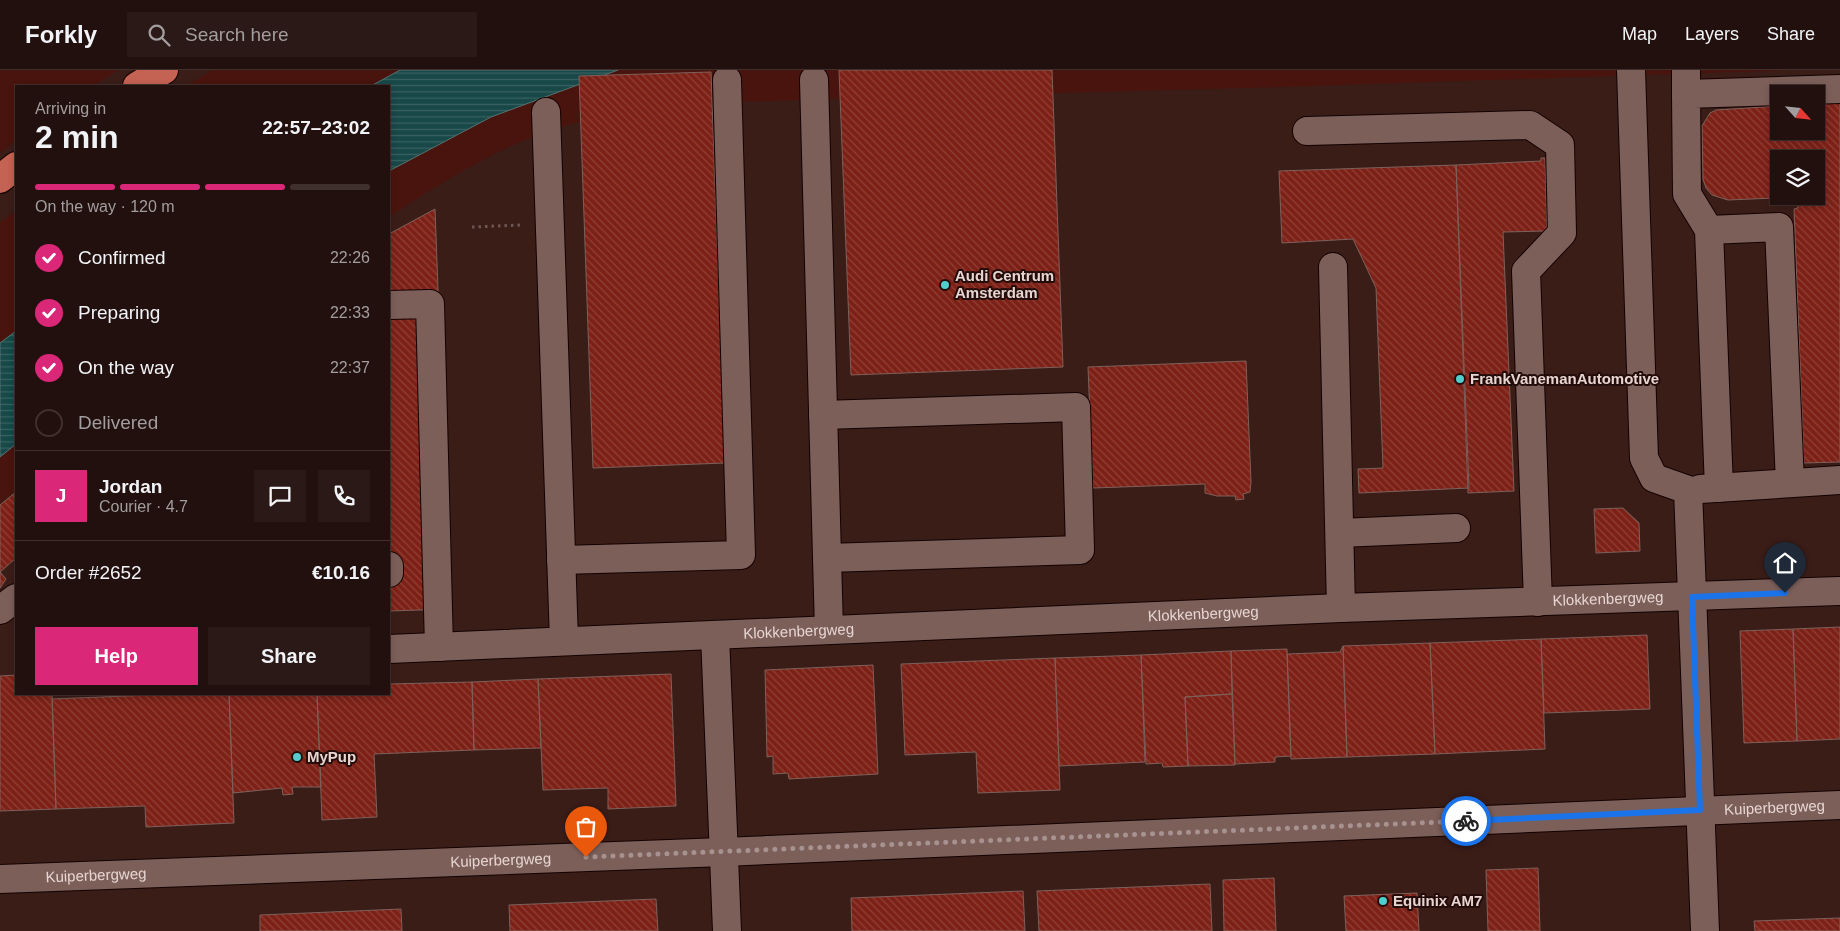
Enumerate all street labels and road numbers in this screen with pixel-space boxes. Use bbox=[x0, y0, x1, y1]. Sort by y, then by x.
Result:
street label: Klokkenbergweg bbox=[1552, 588, 1664, 609]
street label: Klokkenbergweg bbox=[1147, 603, 1259, 624]
street label: Klokkenbergweg bbox=[743, 620, 854, 642]
street label: Kuiperbergweg bbox=[1724, 797, 1825, 818]
street label: Kuiperbergweg bbox=[450, 849, 551, 870]
street label: Kuiperbergweg bbox=[45, 865, 147, 885]

